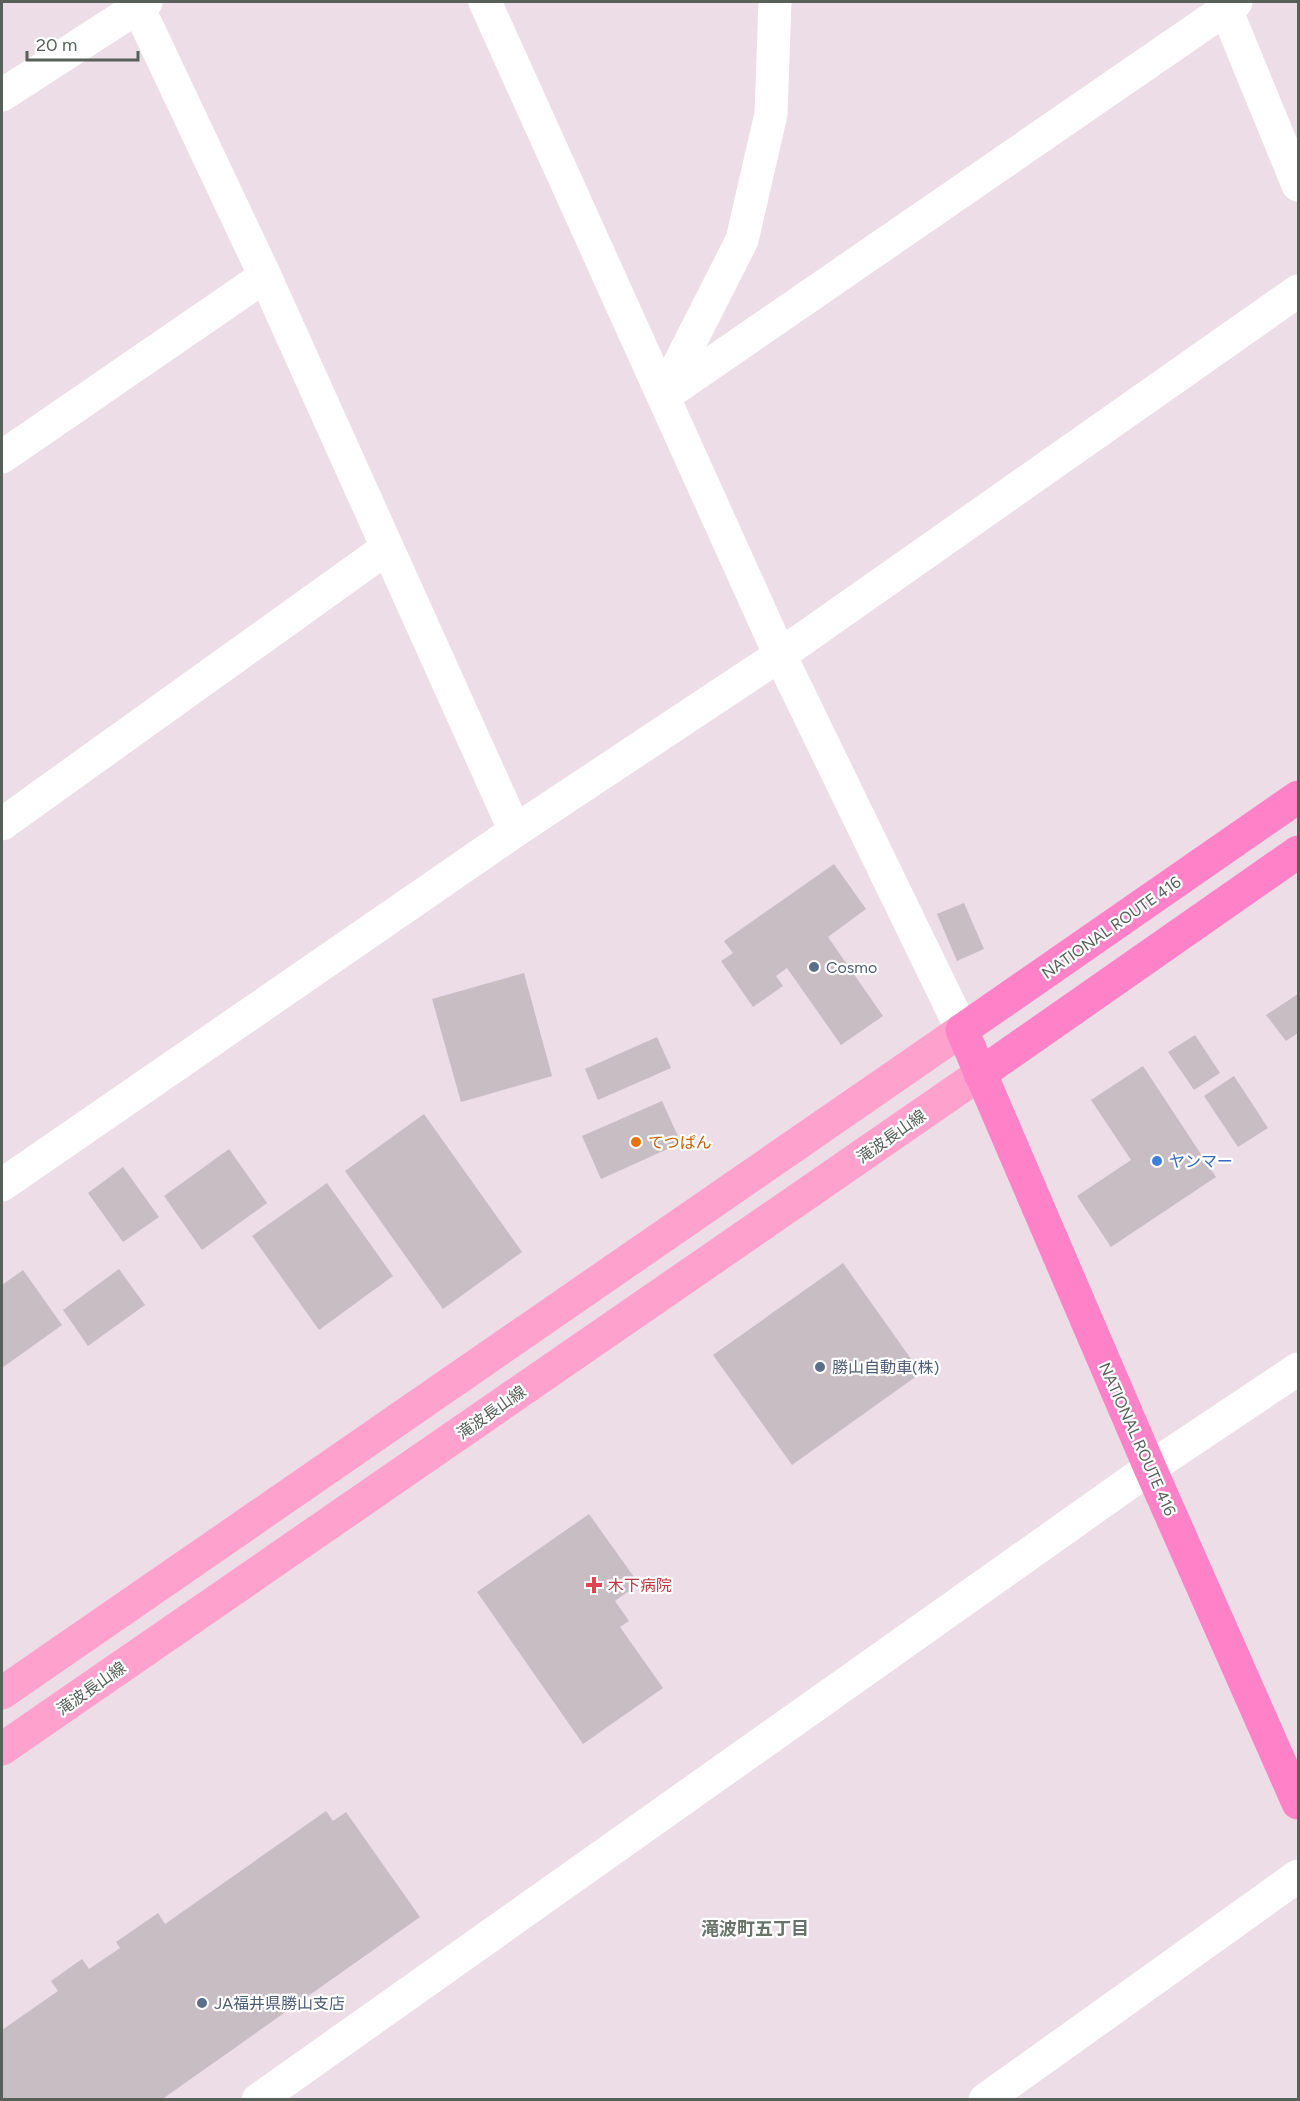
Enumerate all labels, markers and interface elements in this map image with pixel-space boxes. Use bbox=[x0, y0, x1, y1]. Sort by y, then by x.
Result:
scale bar bbox=[27, 24, 138, 62]
text: 20 m bbox=[36, 34, 77, 56]
street label: NATIONAL ROUTE 416 bbox=[1038, 872, 1185, 983]
place label: Cosmo bbox=[826, 958, 877, 977]
marker: Cosmo bbox=[807, 960, 821, 974]
street label: 滝波長山線 bbox=[853, 1106, 930, 1167]
place label: てつぱん bbox=[648, 1133, 712, 1152]
marker: てつぱん bbox=[629, 1135, 643, 1149]
place label: ヤンマー bbox=[1169, 1152, 1233, 1171]
marker: ヤンマー bbox=[1150, 1154, 1164, 1168]
place label: 勝山自動車(株) bbox=[832, 1358, 939, 1377]
marker: 勝山自動車(株) bbox=[813, 1360, 827, 1374]
street label: NATIONAL ROUTE 416 bbox=[1095, 1360, 1180, 1519]
street label: 滝波長山線 bbox=[453, 1382, 530, 1443]
marker: 木下病院 bbox=[585, 1576, 603, 1594]
place label: 木下病院 bbox=[608, 1576, 672, 1595]
street label: 滝波長山線 bbox=[53, 1658, 130, 1719]
district label: 滝波町五丁目 bbox=[701, 1918, 809, 1940]
place label: JA福井県勝山支店 bbox=[214, 1994, 345, 2013]
marker: JA福井県勝山支店 bbox=[195, 1996, 209, 2010]

